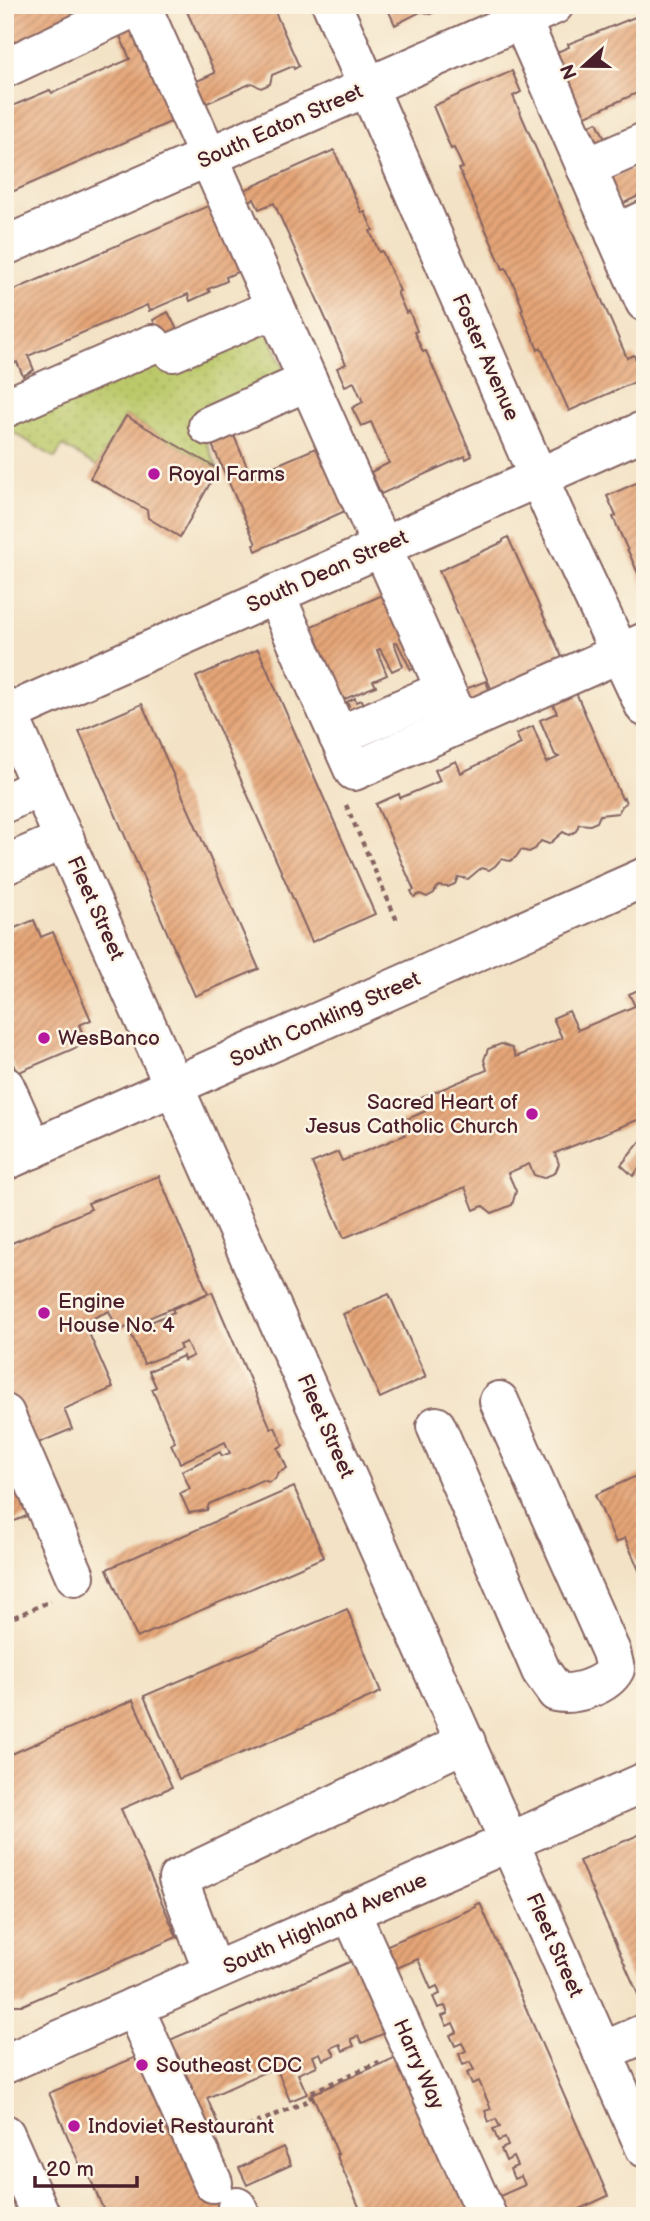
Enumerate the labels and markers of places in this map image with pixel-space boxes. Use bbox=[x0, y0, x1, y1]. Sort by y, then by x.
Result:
place label: Royal Farms bbox=[168, 462, 285, 487]
marker: Royal Farms bbox=[146, 466, 162, 482]
place label: WesBanco bbox=[58, 1026, 160, 1051]
marker: WesBanco bbox=[36, 1030, 52, 1046]
place label: Sacred Heart of Jesus Catholic Church bbox=[306, 1090, 518, 1139]
marker: Sacred Heart of Jesus Catholic Church bbox=[524, 1106, 540, 1122]
place label: Engine House No. 4 bbox=[58, 1289, 175, 1338]
marker: Engine House No. 4 bbox=[36, 1305, 52, 1321]
place label: Southeast CDC bbox=[156, 2053, 302, 2078]
marker: Southeast CDC bbox=[134, 2057, 150, 2073]
place label: Indoviet Restaurant bbox=[88, 2114, 275, 2139]
marker: Indoviet Restaurant bbox=[66, 2118, 82, 2134]

